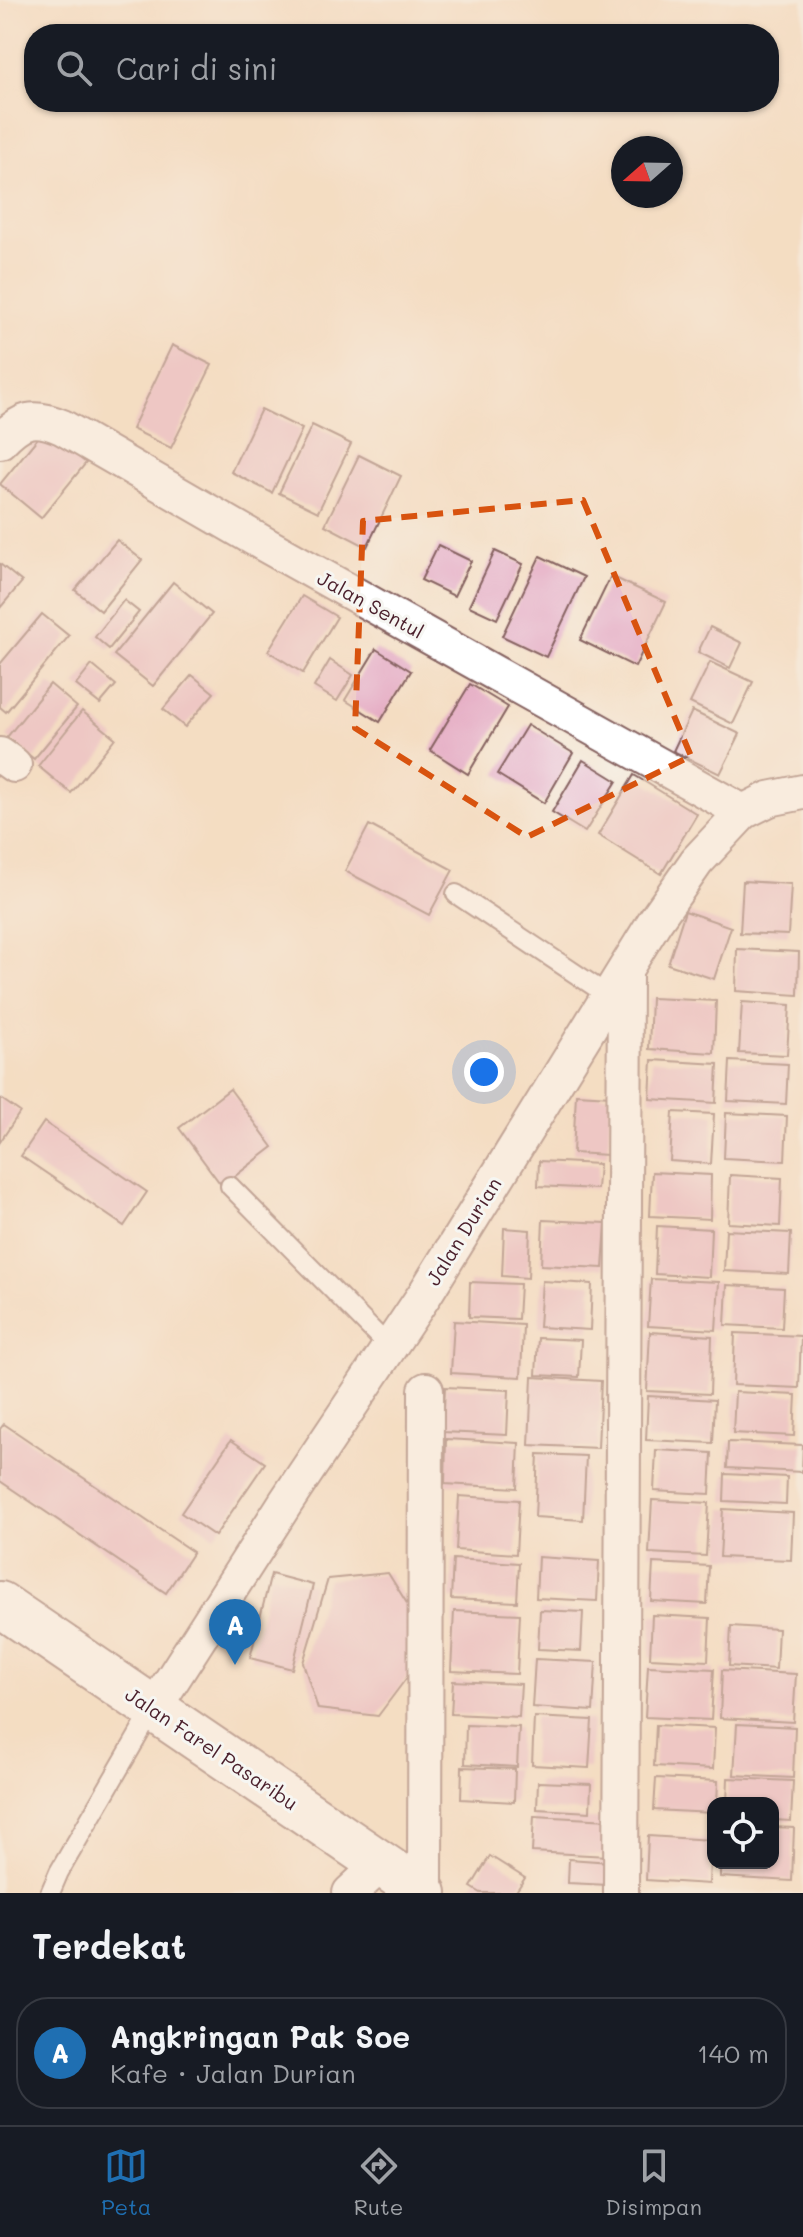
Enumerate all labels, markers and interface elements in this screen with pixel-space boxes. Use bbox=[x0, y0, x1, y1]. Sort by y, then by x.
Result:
search box bbox=[24, 24, 779, 112]
icon: search bbox=[52, 46, 96, 90]
text: Cari di sini bbox=[116, 48, 277, 88]
north arrow bbox=[611, 136, 683, 208]
street label: Jalan Sentul bbox=[313, 564, 429, 644]
your location bbox=[464, 1052, 504, 1092]
street label: Jalan Durian bbox=[419, 1172, 507, 1290]
pin: A bbox=[209, 1599, 261, 1665]
street label: Jalan Farel Pasaribu bbox=[121, 1681, 303, 1815]
map controls bbox=[707, 1797, 779, 1869]
button: locate bbox=[707, 1797, 779, 1869]
text: Terdekat bbox=[32, 1923, 186, 1968]
text: Angkringan Pak Soe bbox=[110, 2016, 410, 2056]
text: A bbox=[51, 2036, 69, 2070]
text: 140 m bbox=[697, 2036, 769, 2070]
text: Kafe · Jalan Durian bbox=[110, 2056, 356, 2090]
tab: Peta bbox=[101, 2144, 152, 2221]
tab: Rute bbox=[354, 2144, 403, 2221]
tab: Disimpan bbox=[606, 2144, 702, 2221]

